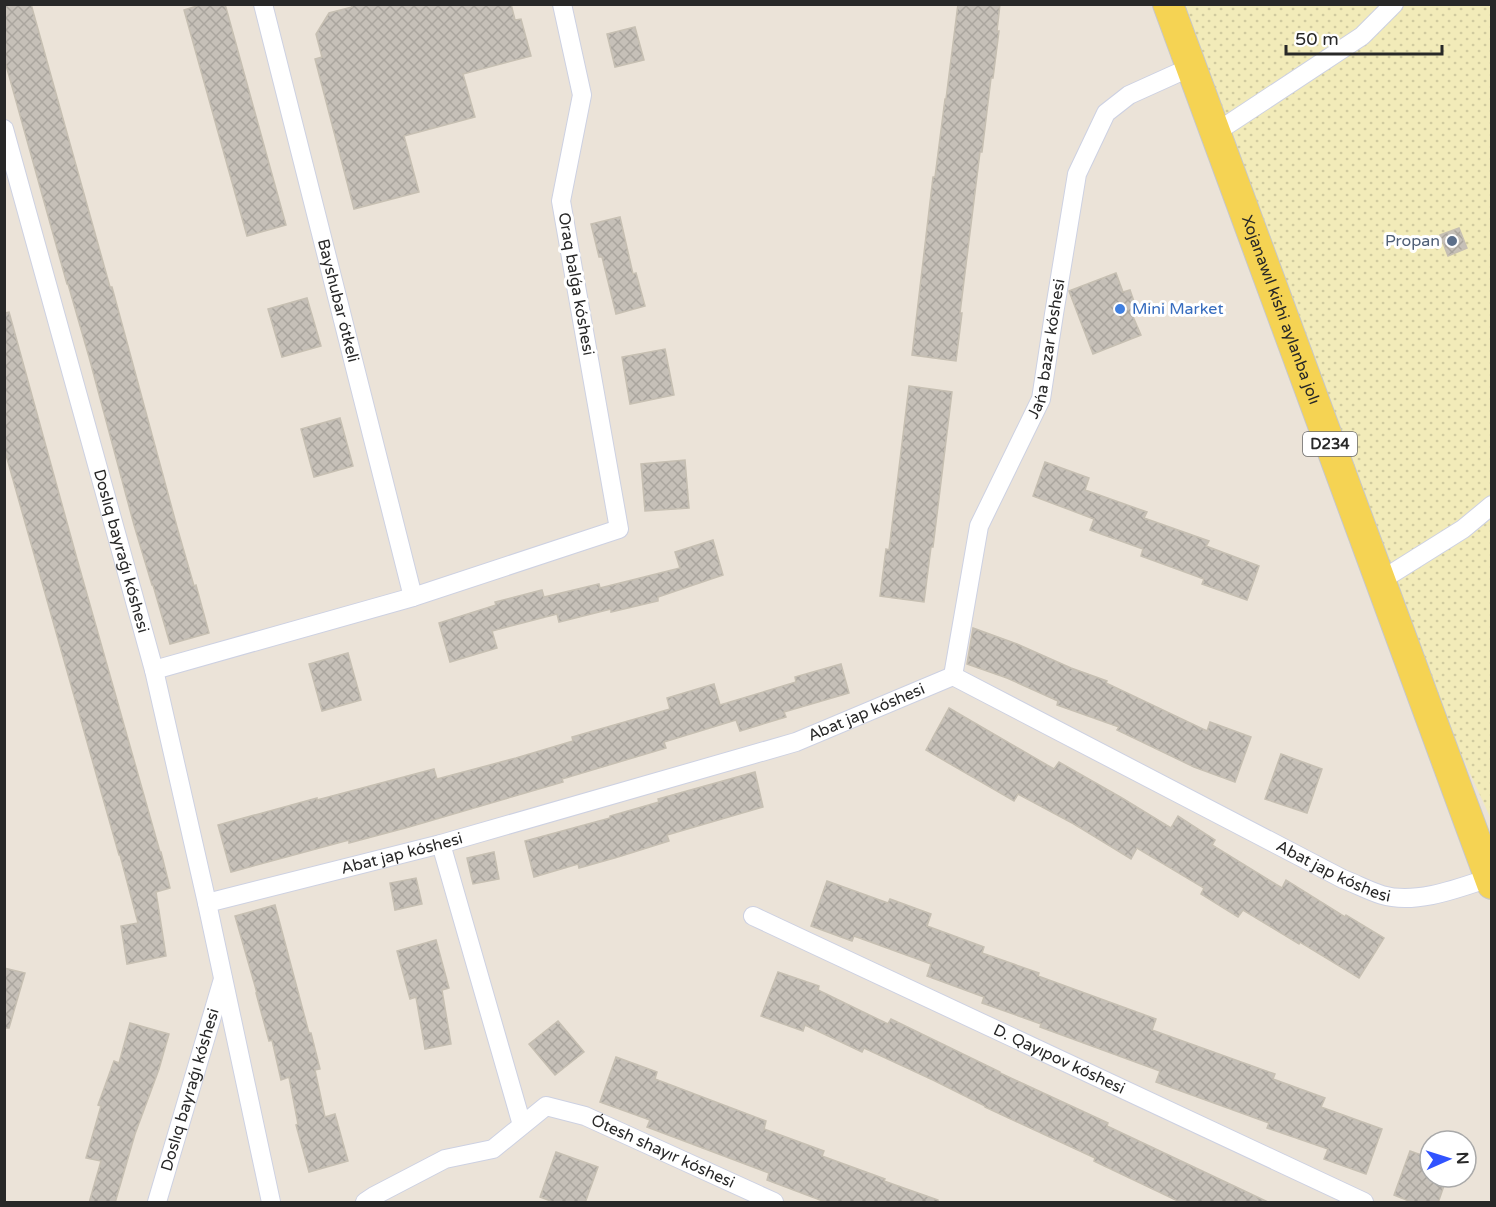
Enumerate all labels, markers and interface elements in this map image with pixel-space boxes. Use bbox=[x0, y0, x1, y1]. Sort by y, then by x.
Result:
scale bar bbox=[1286, 18, 1442, 56]
text: 50 m bbox=[1295, 28, 1339, 50]
street label: Oraq balǵa kóshesi bbox=[554, 211, 598, 357]
street label: Xojanawıl kishi aylanba jolı bbox=[1237, 213, 1325, 407]
place label: Propan bbox=[1385, 231, 1440, 251]
marker: Propan bbox=[1445, 234, 1459, 248]
street label: Bayshubar ótkeli bbox=[313, 237, 363, 364]
street label: Jańa bazar kóshesi bbox=[1023, 277, 1070, 422]
place label: Mini Market bbox=[1132, 299, 1224, 319]
marker: Mini Market bbox=[1113, 302, 1127, 316]
road number: D234 bbox=[1303, 432, 1357, 456]
street label: Doslıq bayraǵı kóshesi bbox=[89, 467, 153, 635]
street label: Abat jap kóshesi bbox=[805, 679, 928, 746]
street label: Abat jap kóshesi bbox=[339, 828, 465, 879]
street label: Abat jap kóshesi bbox=[1273, 836, 1392, 907]
street label: Doslıq bayraǵı kóshesi bbox=[157, 1006, 224, 1174]
street label: D. Qayıpov kóshesi bbox=[990, 1020, 1128, 1099]
street label: Ótesh shayır kóshesi bbox=[588, 1110, 738, 1193]
north arrow bbox=[1418, 1129, 1478, 1189]
text: N bbox=[1452, 1151, 1472, 1165]

